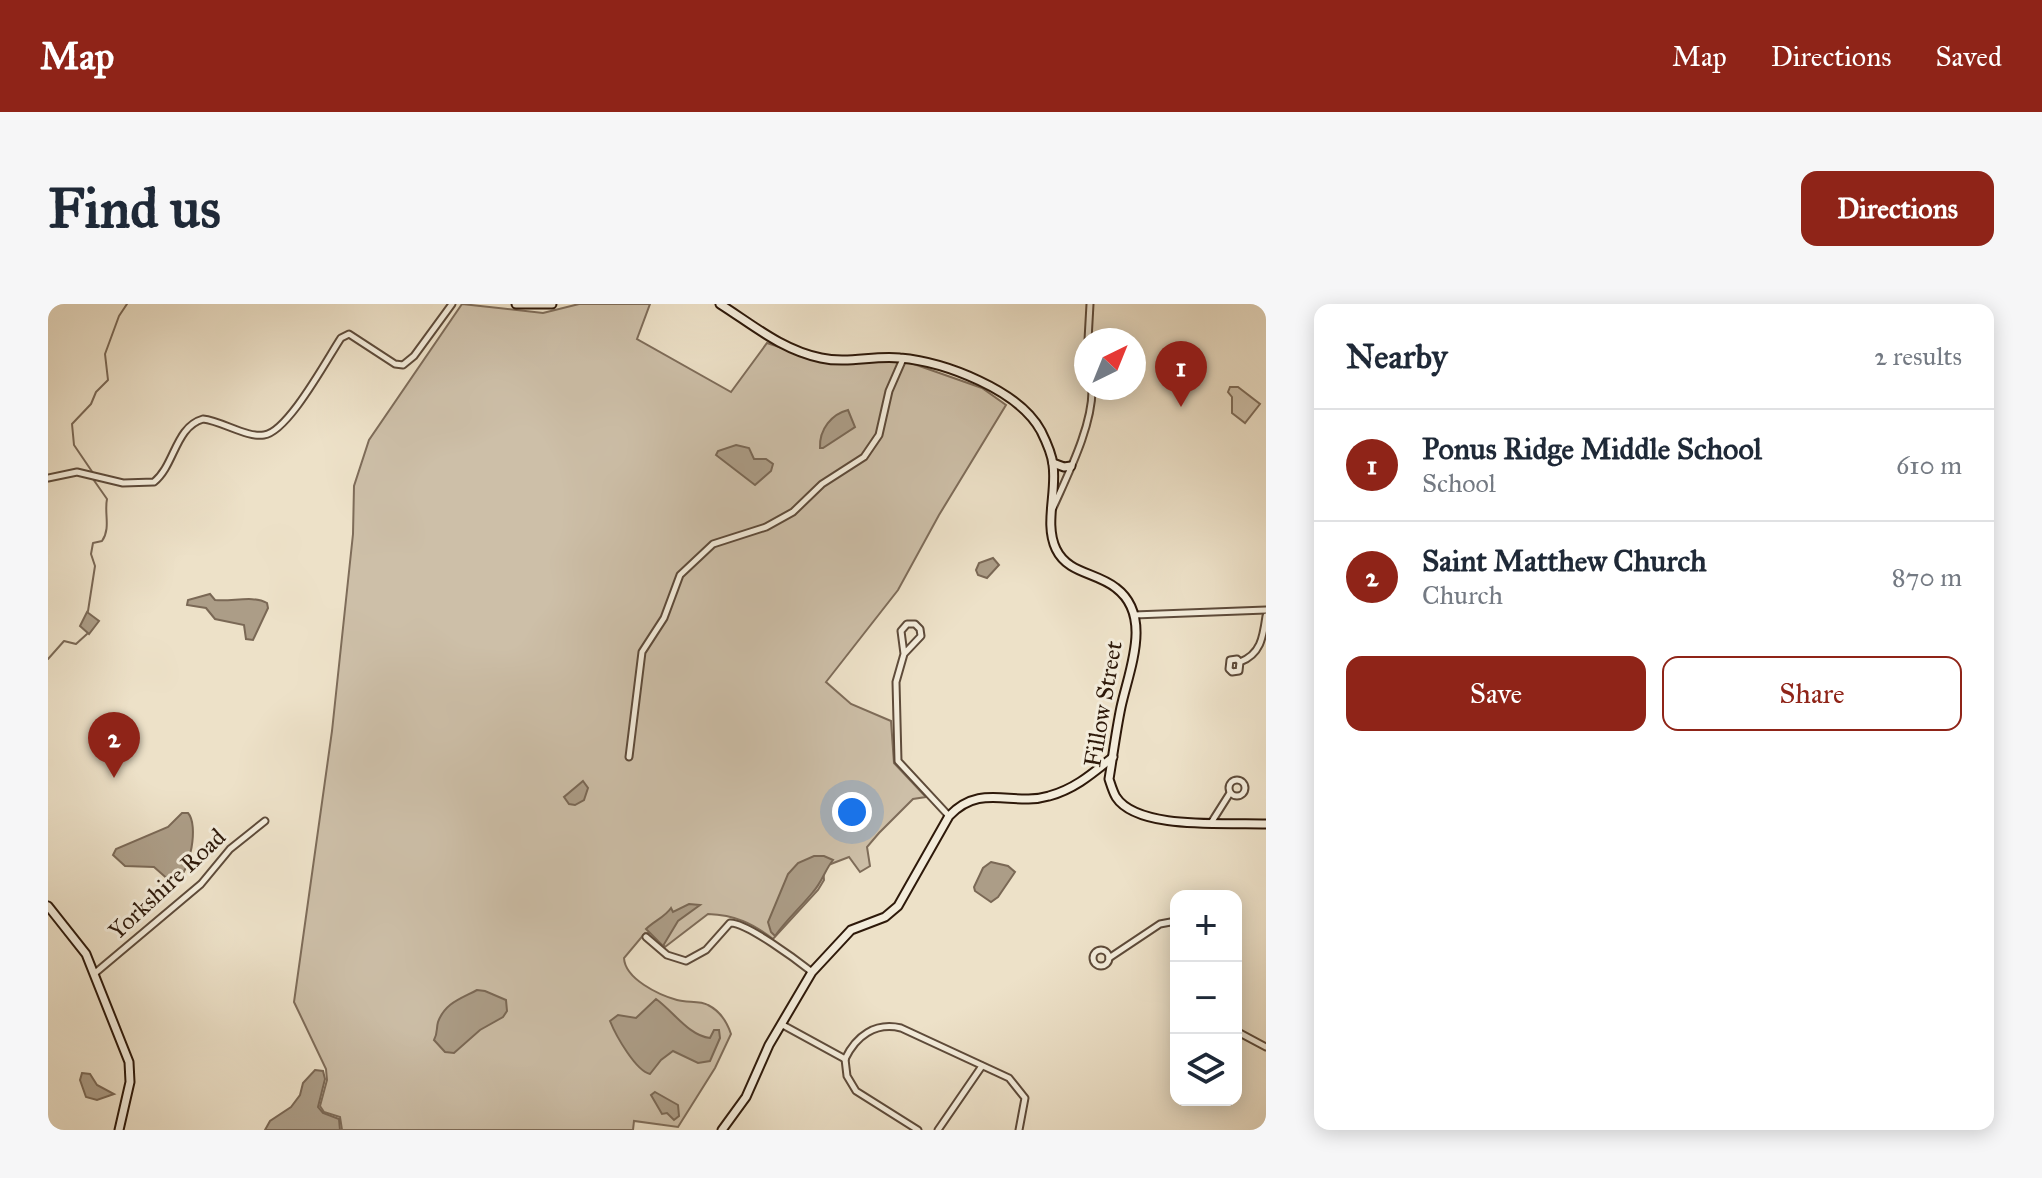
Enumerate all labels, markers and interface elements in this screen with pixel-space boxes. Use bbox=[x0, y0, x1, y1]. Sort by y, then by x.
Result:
text: Map bbox=[40, 33, 114, 79]
text: Map bbox=[1672, 39, 1727, 74]
text: Directions bbox=[1771, 39, 1892, 74]
text: Saved bbox=[1936, 39, 2002, 74]
button: Directions bbox=[1801, 171, 1994, 246]
text: Find us bbox=[48, 174, 221, 242]
north arrow bbox=[1074, 328, 1146, 400]
text: Nearby bbox=[1346, 336, 1448, 377]
text: 2 results bbox=[1874, 340, 1962, 372]
pin: 1 bbox=[1155, 341, 1207, 407]
text: Ponus Ridge Middle School bbox=[1422, 431, 1762, 467]
text: 1 bbox=[1367, 449, 1377, 481]
text: 610 m bbox=[1896, 449, 1962, 481]
text: School bbox=[1422, 467, 1496, 499]
text: Saint Matthew Church bbox=[1422, 543, 1707, 579]
text: 2 bbox=[1366, 561, 1378, 593]
text: 870 m bbox=[1892, 561, 1962, 593]
text: Church bbox=[1422, 579, 1503, 611]
street label: Fillow Street bbox=[1077, 638, 1129, 770]
button: Save bbox=[1346, 656, 1646, 731]
button: Share bbox=[1662, 656, 1962, 731]
pin: 2 bbox=[88, 712, 140, 778]
your location bbox=[832, 792, 872, 832]
street label: Yorkshire Road bbox=[102, 822, 232, 946]
map controls bbox=[1170, 890, 1242, 1106]
button: + bbox=[1170, 890, 1242, 962]
button: − bbox=[1170, 962, 1242, 1034]
button: layers bbox=[1170, 1034, 1242, 1106]

